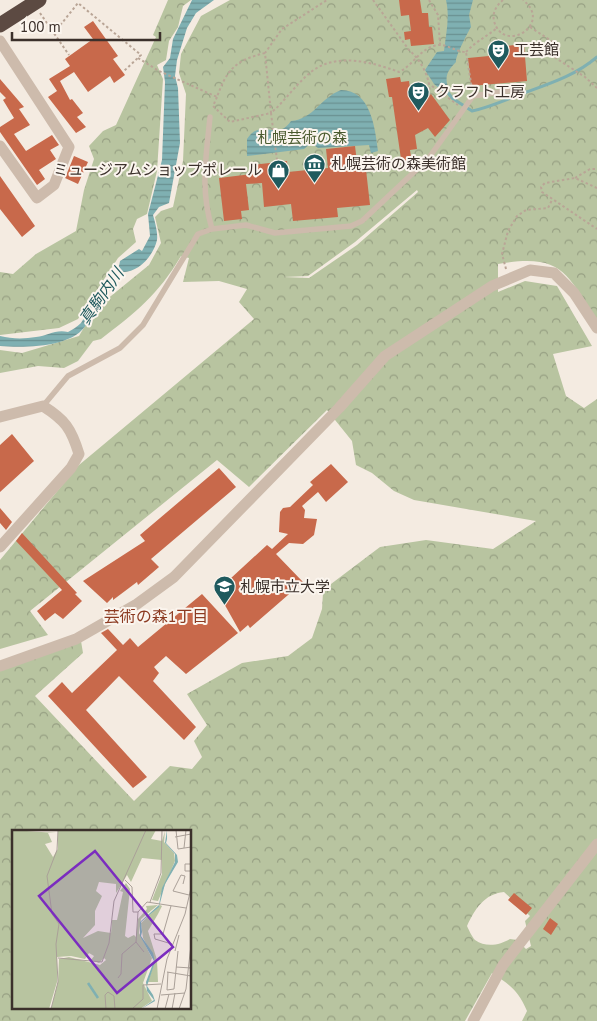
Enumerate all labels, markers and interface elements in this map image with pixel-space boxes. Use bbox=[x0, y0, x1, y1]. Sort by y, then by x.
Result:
scale bar bbox=[12, 10, 160, 42]
text: 100 m bbox=[20, 17, 61, 36]
theatre icon: 工芸館 bbox=[486, 38, 510, 69]
place label: 工芸館 bbox=[514, 40, 559, 59]
theatre icon: クラフト工房 bbox=[407, 80, 431, 111]
place label: クラフト工房 bbox=[435, 82, 525, 101]
park label: 札幌芸術の森 bbox=[257, 128, 347, 147]
museum icon: 札幌芸術の森美術館 bbox=[303, 152, 327, 183]
place label: 札幌芸術の森美術館 bbox=[331, 154, 466, 173]
shop icon: ミュージアムショップポレール bbox=[266, 158, 290, 189]
place label: ミュージアムショップポレール bbox=[53, 160, 262, 179]
water label: 真駒内川 bbox=[74, 262, 129, 328]
school or university icon: 札幌市立大学 bbox=[212, 575, 236, 606]
place label: 札幌市立大学 bbox=[240, 577, 330, 596]
district label: 芸術の森1丁目 bbox=[104, 606, 208, 626]
inset map bbox=[12, 830, 191, 1008]

